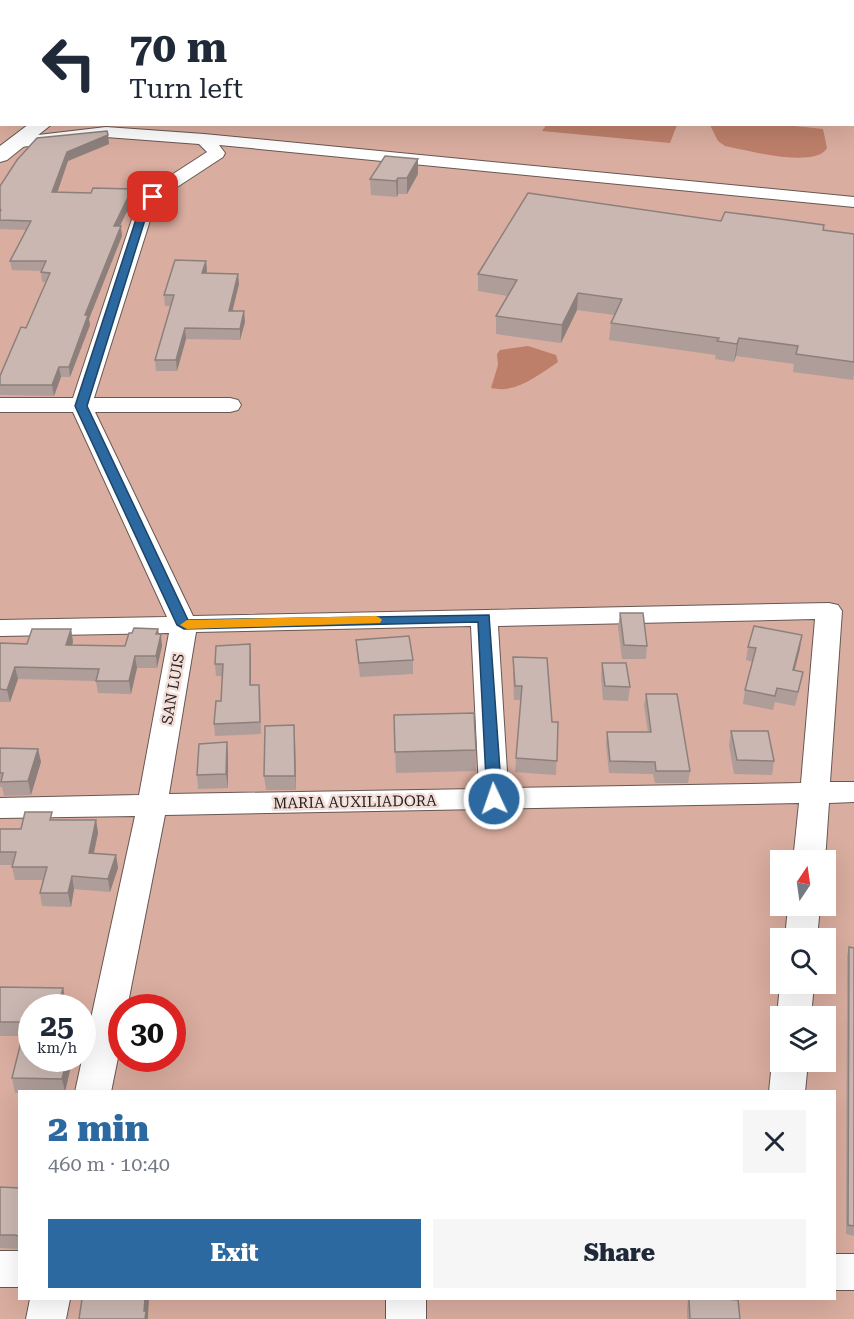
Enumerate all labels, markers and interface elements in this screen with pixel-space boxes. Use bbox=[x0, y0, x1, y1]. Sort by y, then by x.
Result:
text: 70 m bbox=[129, 23, 227, 72]
icon: left bbox=[30, 24, 108, 102]
text: Turn left bbox=[129, 73, 243, 105]
pin bbox=[127, 171, 178, 222]
icon: arrive bbox=[136, 180, 169, 213]
street label: SAN LUIS bbox=[158, 652, 188, 726]
position arrow bbox=[462, 767, 526, 831]
street label: MARIA AUXILIADORA bbox=[273, 792, 437, 812]
north arrow bbox=[770, 850, 836, 916]
map controls bbox=[770, 850, 836, 1072]
button: search bbox=[770, 928, 836, 994]
speed limit sign: 30 bbox=[108, 994, 186, 1072]
button: layers bbox=[770, 1006, 836, 1072]
text: 25 bbox=[40, 1008, 74, 1043]
text: km/h bbox=[37, 1039, 77, 1057]
text: 2 min bbox=[48, 1108, 149, 1150]
button: close bbox=[743, 1110, 806, 1173]
text: 460 m · 10:40 bbox=[48, 1152, 170, 1176]
button: Exit bbox=[48, 1219, 421, 1288]
button: Share bbox=[433, 1219, 806, 1288]

